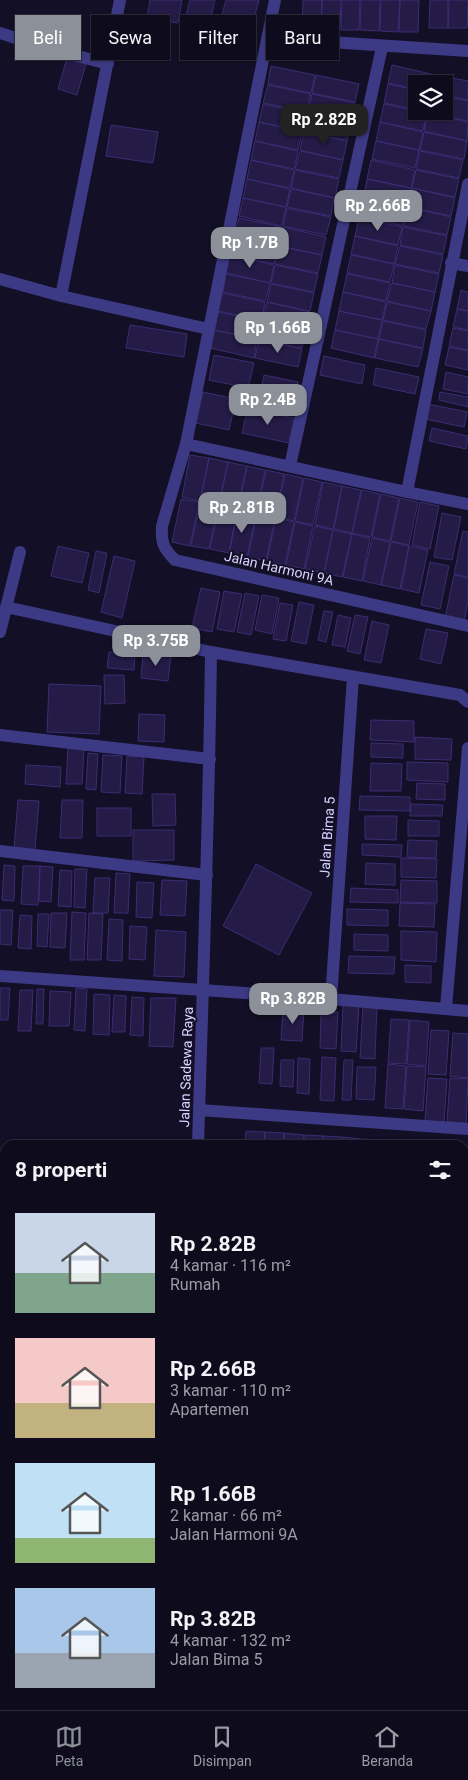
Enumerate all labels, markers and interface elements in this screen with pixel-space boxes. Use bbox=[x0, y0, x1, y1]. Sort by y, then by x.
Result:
chip: Beli bbox=[15, 15, 81, 60]
chip: Sewa bbox=[91, 15, 170, 60]
chip: Filter bbox=[180, 15, 256, 60]
chip: Baru bbox=[266, 15, 339, 60]
map controls bbox=[408, 75, 453, 120]
button: layers bbox=[408, 75, 453, 120]
pin: Rp 2.82B bbox=[272, 104, 376, 146]
text: Rp 2.82B bbox=[291, 110, 357, 129]
pin: Rp 2.66B bbox=[326, 190, 430, 232]
text: Rp 2.66B bbox=[345, 196, 411, 215]
pin: Rp 1.7B bbox=[204, 226, 296, 269]
text: Rp 1.7B bbox=[222, 233, 278, 252]
pin: Rp 1.66B bbox=[226, 312, 330, 354]
text: Rp 1.66B bbox=[245, 318, 311, 337]
pin: Rp 2.4B bbox=[222, 384, 314, 426]
text: Rp 2.4B bbox=[240, 390, 296, 409]
pin: Rp 2.81B bbox=[190, 492, 294, 534]
text: Rp 2.81B bbox=[209, 498, 275, 517]
street label: Jalan Harmoni 9A bbox=[223, 548, 335, 588]
pin: Rp 3.75B bbox=[104, 624, 208, 667]
text: Rp 3.75B bbox=[123, 631, 189, 650]
street label: Jalan Bima 5 bbox=[316, 796, 338, 878]
pin: Rp 3.82B bbox=[241, 982, 345, 1025]
text: Rp 3.82B bbox=[260, 989, 326, 1008]
street label: Jalan Sadewa Raya bbox=[176, 1006, 196, 1128]
icon: filters bbox=[426, 1156, 454, 1184]
text: 8 properti bbox=[15, 1158, 107, 1182]
text: Rp 2.82B bbox=[170, 1232, 256, 1256]
icon: home bbox=[55, 1233, 115, 1293]
text: 4 kamar · 116 m² bbox=[170, 1256, 291, 1275]
text: Rumah bbox=[170, 1275, 220, 1294]
text: Rp 2.66B bbox=[170, 1357, 256, 1381]
icon: home bbox=[55, 1358, 115, 1418]
text: 3 kamar · 110 m² bbox=[170, 1381, 291, 1400]
text: Apartemen bbox=[170, 1400, 249, 1419]
text: Rp 1.66B bbox=[170, 1482, 256, 1506]
icon: home bbox=[55, 1483, 115, 1543]
text: 2 kamar · 66 m² bbox=[170, 1506, 282, 1525]
text: Jalan Harmoni 9A bbox=[170, 1525, 298, 1544]
text: Rp 3.82B bbox=[170, 1607, 256, 1631]
icon: home bbox=[55, 1608, 115, 1668]
text: 4 kamar · 132 m² bbox=[170, 1631, 291, 1650]
text: Jalan Bima 5 bbox=[170, 1650, 262, 1669]
tab: Peta bbox=[55, 1723, 83, 1769]
tab: Disimpan bbox=[193, 1723, 252, 1769]
tab: Beranda bbox=[362, 1723, 413, 1769]

